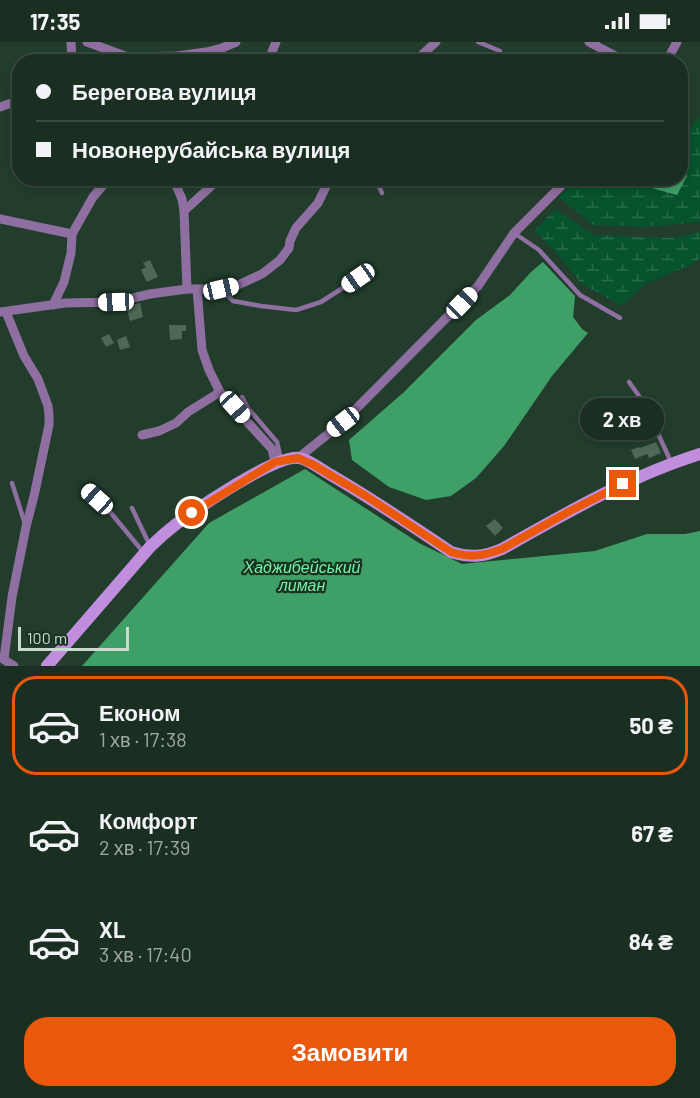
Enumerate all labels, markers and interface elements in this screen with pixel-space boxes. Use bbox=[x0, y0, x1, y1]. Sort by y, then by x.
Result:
text: 17:35 bbox=[30, 8, 80, 34]
text: Берегова вулиця bbox=[72, 78, 257, 104]
text: Новонерубайська вулиця bbox=[72, 136, 350, 162]
car bbox=[338, 260, 378, 296]
car bbox=[201, 276, 241, 302]
car bbox=[443, 284, 481, 322]
car bbox=[98, 292, 134, 312]
car bbox=[216, 388, 254, 426]
callout: 2 хв bbox=[581, 397, 665, 439]
car bbox=[323, 404, 363, 440]
text: 2 хв bbox=[603, 407, 641, 431]
route end bbox=[609, 470, 636, 497]
car bbox=[78, 480, 116, 518]
route start bbox=[178, 499, 205, 526]
water label: Хаджибейський лиман bbox=[243, 557, 361, 594]
scale bar bbox=[18, 624, 129, 652]
text: 100 m bbox=[27, 628, 67, 647]
icon: car bbox=[27, 699, 81, 753]
text: Економ bbox=[99, 699, 181, 725]
text: 50 ₴ bbox=[630, 712, 673, 738]
text: 1 хв · 17:38 bbox=[99, 727, 187, 751]
icon: car bbox=[27, 807, 81, 861]
text: Комфорт bbox=[99, 807, 198, 833]
text: 67 ₴ bbox=[631, 820, 673, 846]
text: 2 хв · 17:39 bbox=[99, 835, 191, 859]
icon: car bbox=[27, 915, 81, 969]
text: XL bbox=[99, 916, 125, 942]
text: 84 ₴ bbox=[629, 928, 673, 954]
text: 3 хв · 17:40 bbox=[99, 942, 192, 966]
button: Замовити bbox=[24, 1017, 676, 1086]

